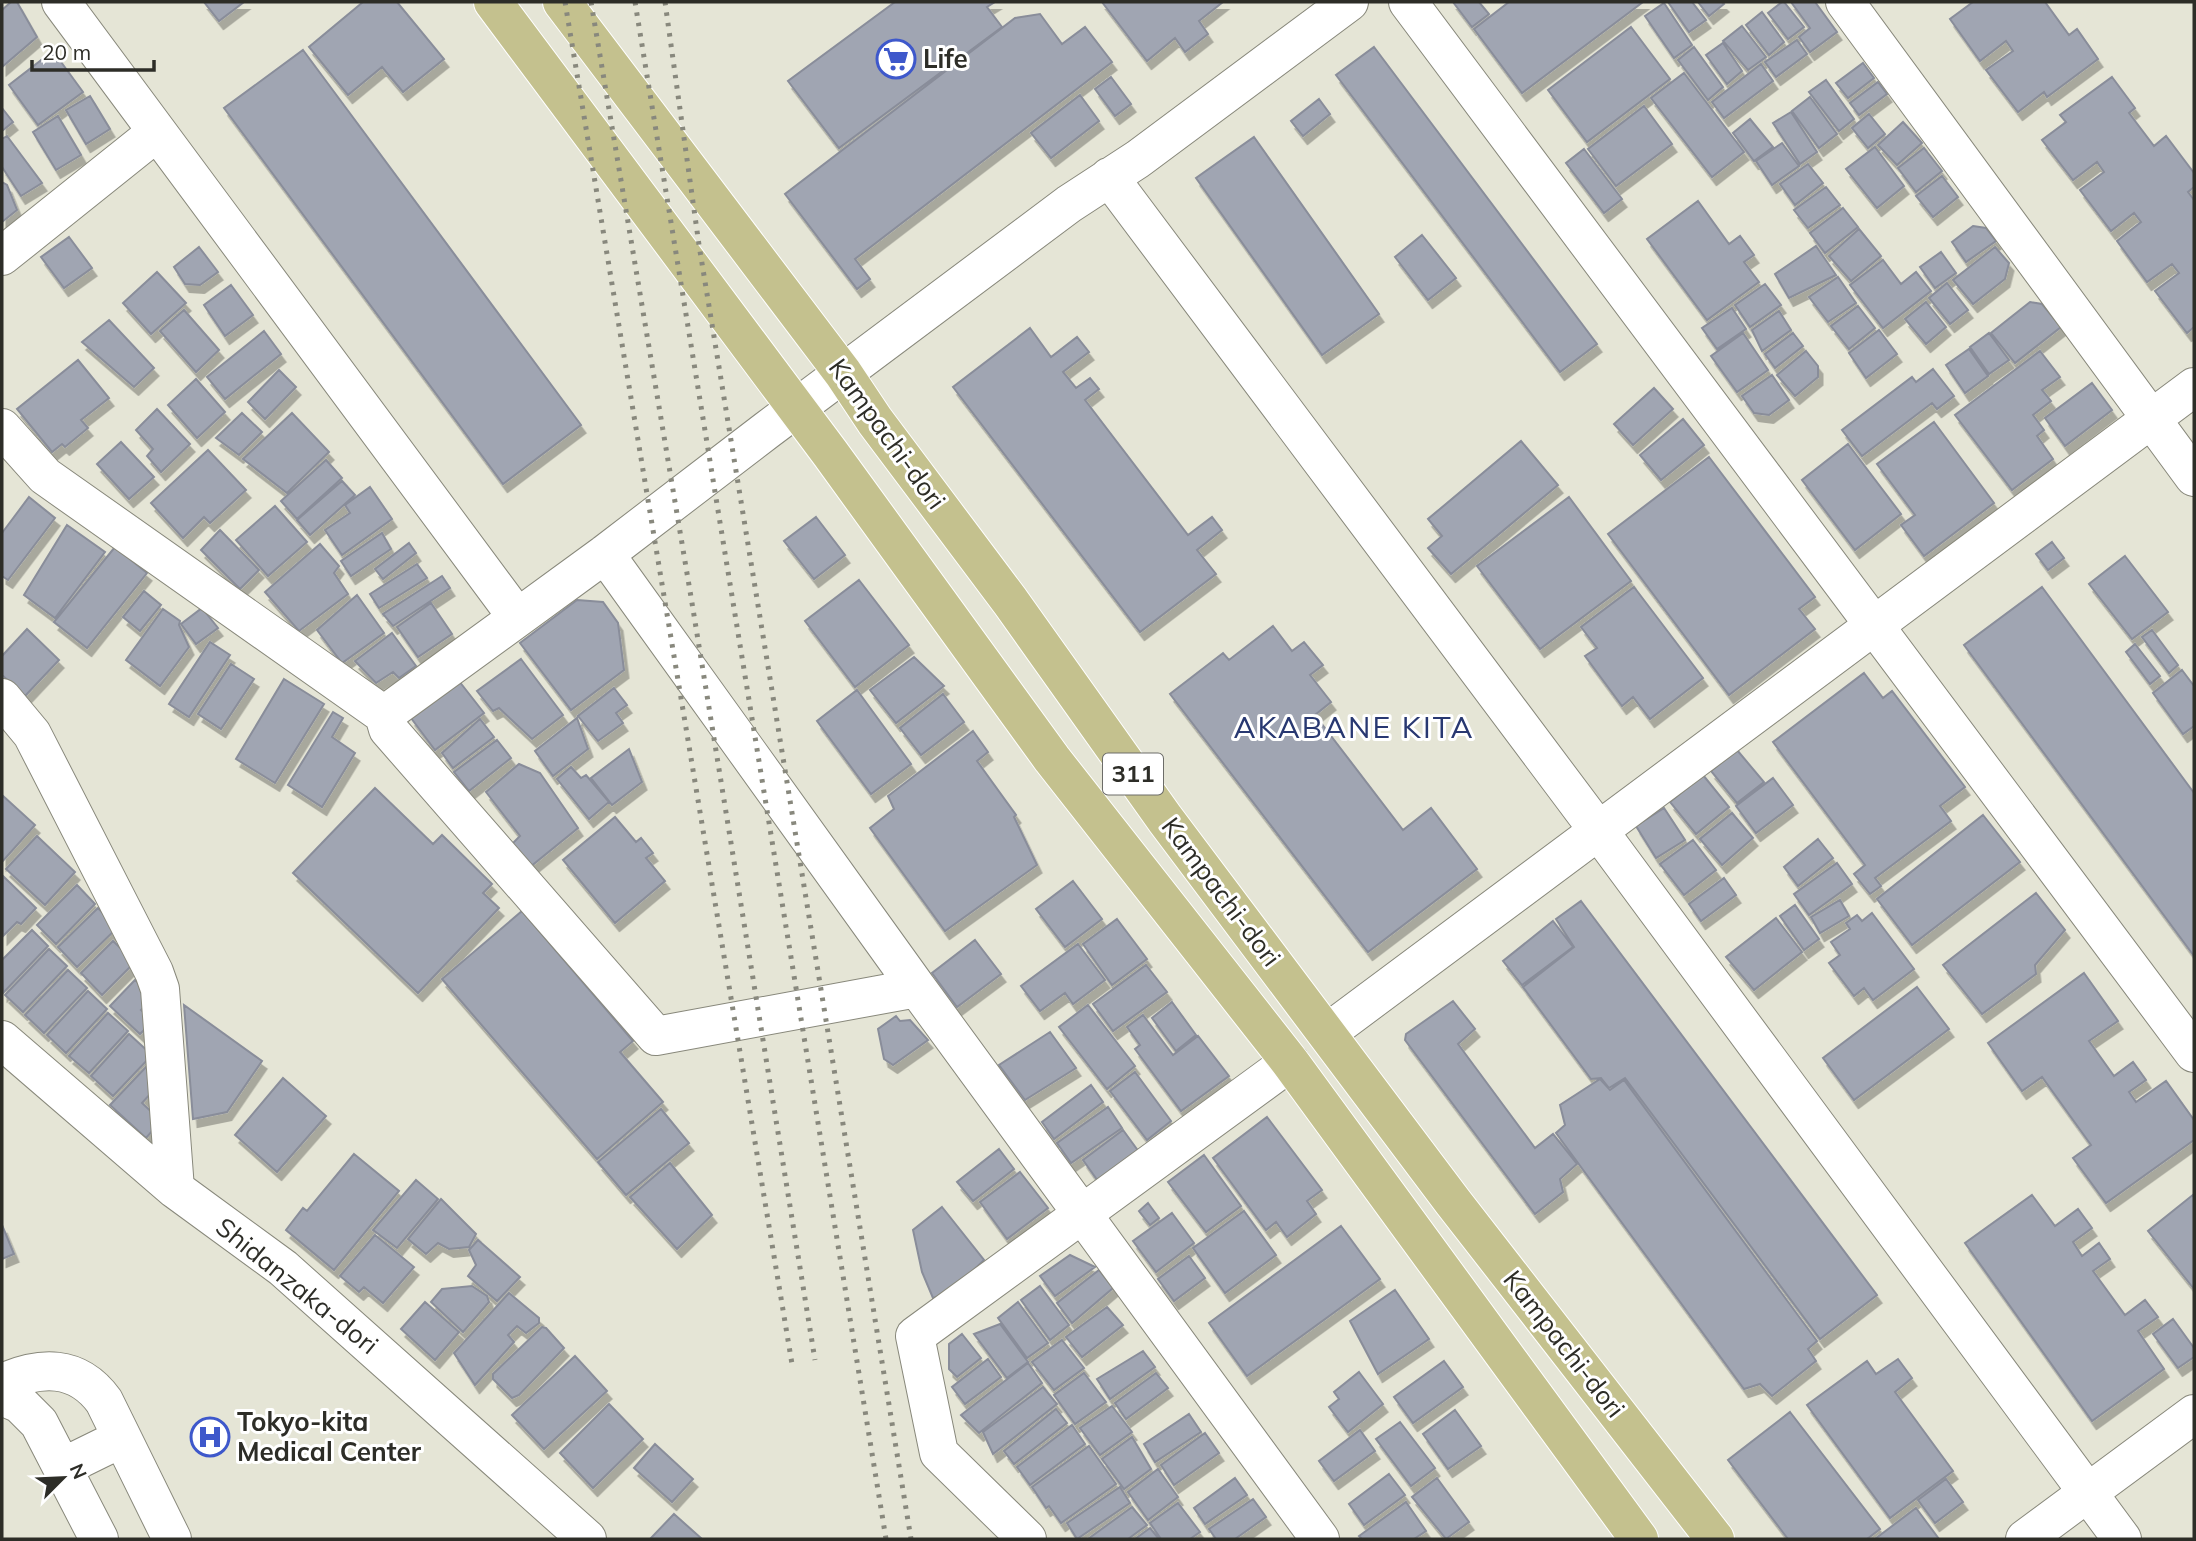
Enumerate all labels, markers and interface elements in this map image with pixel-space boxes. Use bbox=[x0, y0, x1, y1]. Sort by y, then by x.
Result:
scale bar bbox=[32, 28, 154, 72]
supermarket icon: Life bbox=[875, 38, 917, 80]
text: 20 m bbox=[42, 39, 91, 65]
place label: Life bbox=[923, 42, 968, 75]
street label: Kampachi-dori bbox=[822, 352, 953, 515]
district label: AKABANE KITA bbox=[1233, 708, 1475, 746]
road number: 311 bbox=[1103, 754, 1163, 794]
street label: Kampachi-dori bbox=[1155, 811, 1288, 973]
street label: Shidanzaka-dori bbox=[209, 1210, 385, 1361]
street label: Kampachi-dori bbox=[1497, 1263, 1632, 1424]
place label: Tokyo-kita Medical Center bbox=[237, 1405, 422, 1468]
hospital icon: Tokyo-kita Medical Center bbox=[189, 1416, 231, 1458]
north arrow bbox=[28, 1443, 98, 1513]
text: N bbox=[65, 1460, 92, 1483]

